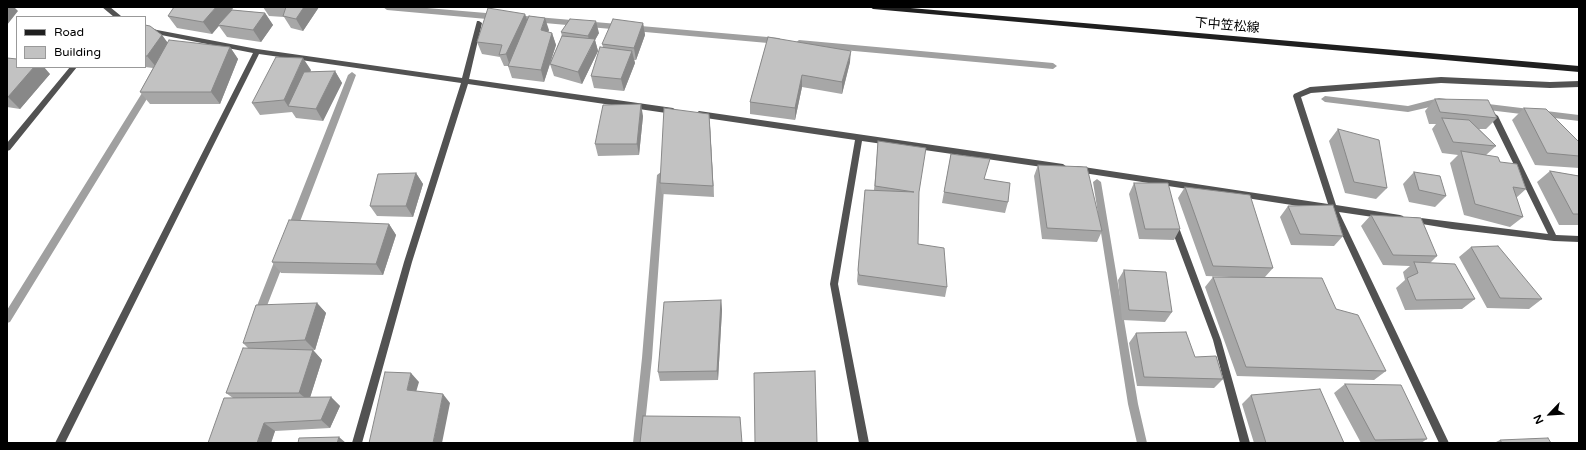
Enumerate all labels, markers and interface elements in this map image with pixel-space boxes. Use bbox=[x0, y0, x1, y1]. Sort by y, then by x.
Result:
street label: 下中笠松線 bbox=[1194, 15, 1260, 37]
legend bbox=[16, 16, 146, 68]
text: Road bbox=[54, 25, 84, 39]
text: Building bbox=[54, 45, 101, 59]
north arrow bbox=[1530, 394, 1570, 434]
text: N bbox=[1531, 413, 1546, 426]

